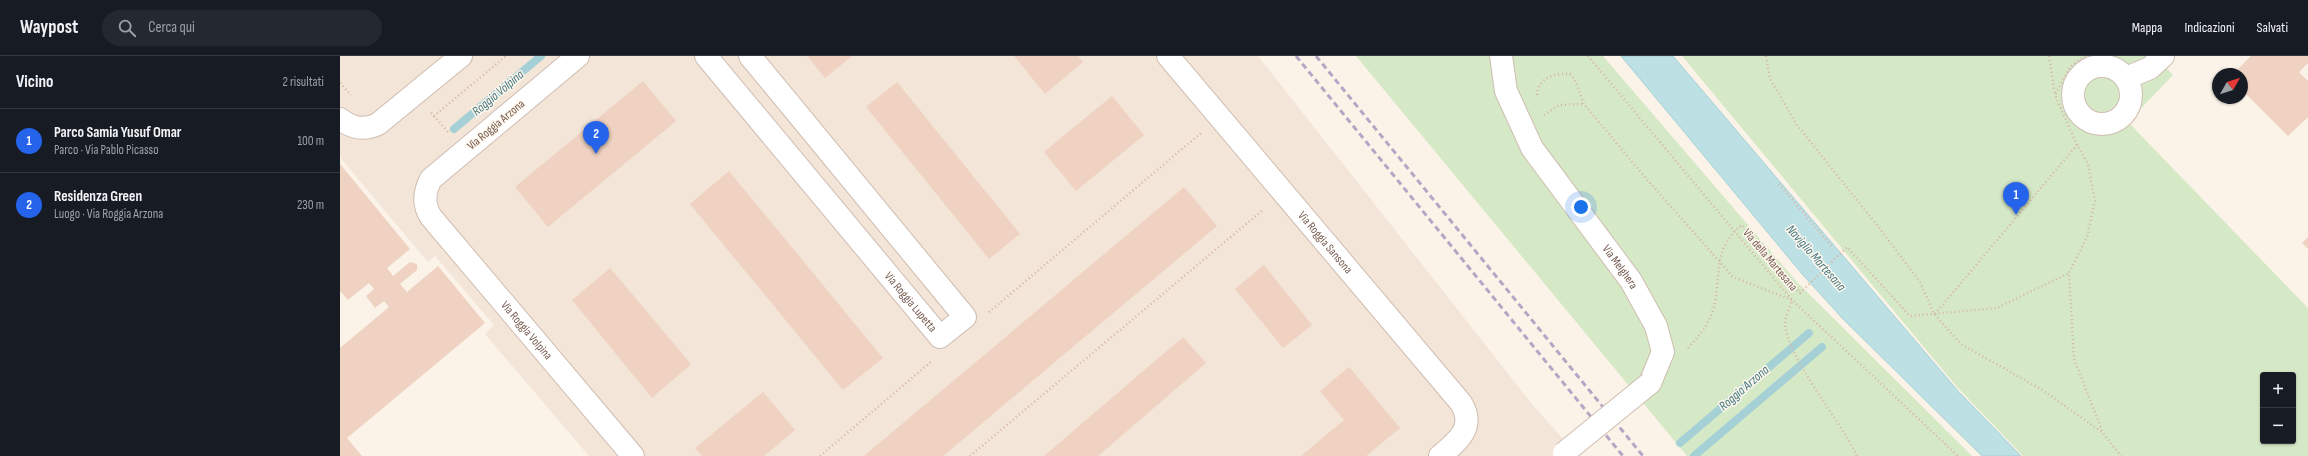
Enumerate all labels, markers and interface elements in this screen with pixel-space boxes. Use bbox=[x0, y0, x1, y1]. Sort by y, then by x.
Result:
search box bbox=[102, 10, 382, 46]
text: Waypost bbox=[20, 16, 78, 39]
icon: search bbox=[116, 17, 138, 39]
text: Cerca qui bbox=[148, 18, 195, 37]
text: Mappa bbox=[2132, 19, 2162, 36]
text: Indicazioni bbox=[2184, 19, 2235, 36]
text: Salvati bbox=[2257, 19, 2288, 36]
water label: Roggia Volpina bbox=[469, 66, 528, 119]
north arrow bbox=[2212, 68, 2248, 104]
text: Vicino bbox=[16, 72, 53, 92]
text: 2 risultati bbox=[283, 74, 324, 90]
street label: Via Roggia Arzona bbox=[464, 96, 528, 153]
pin: 2 bbox=[583, 121, 609, 154]
text: Parco Samia Yusuf Omar bbox=[54, 123, 181, 142]
text: 1 bbox=[26, 133, 32, 149]
text: 100 m bbox=[297, 133, 324, 149]
text: Parco · Via Pablo Picasso bbox=[54, 142, 159, 158]
pin: 1 bbox=[2003, 182, 2029, 215]
text: Residenza Green bbox=[54, 187, 142, 206]
text: 2 bbox=[26, 197, 32, 213]
text: 230 m bbox=[297, 197, 324, 213]
your location bbox=[1571, 197, 1591, 217]
text: Luogo · Via Roggia Arzona bbox=[54, 206, 163, 222]
street label: Via Roggia Sansona bbox=[1295, 208, 1356, 277]
water label: Naviglio Martesana bbox=[1783, 222, 1850, 295]
street label: Via della Martesana bbox=[1739, 226, 1801, 295]
street label: Via Melghera bbox=[1599, 242, 1641, 292]
street label: Via Roggia Lupetta bbox=[881, 269, 940, 335]
street label: Via Roggia Volpina bbox=[498, 298, 556, 363]
water label: Roggia Arzona bbox=[1716, 361, 1773, 414]
map controls bbox=[2260, 372, 2296, 444]
button: + bbox=[2260, 372, 2296, 408]
button: − bbox=[2260, 408, 2296, 444]

